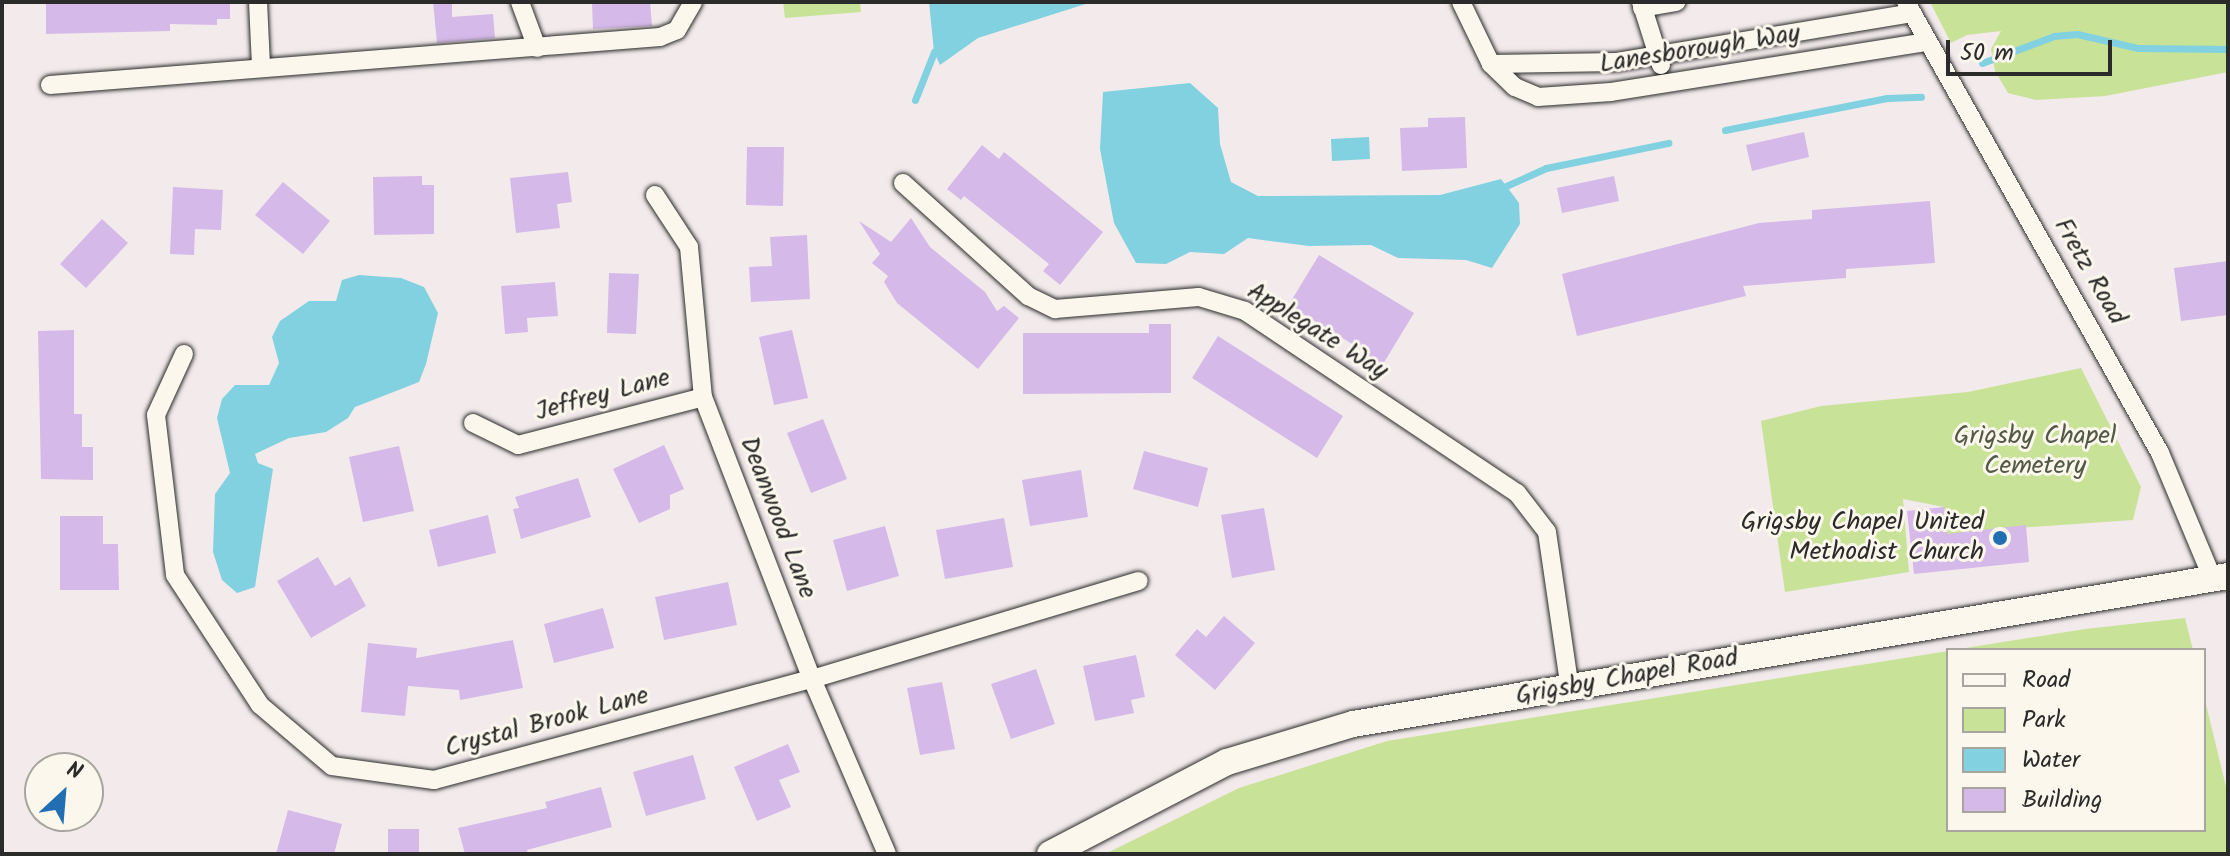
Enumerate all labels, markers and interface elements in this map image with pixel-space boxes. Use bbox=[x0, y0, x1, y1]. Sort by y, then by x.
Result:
street label: Lanesborough Way bbox=[1597, 19, 1803, 81]
scale bar bbox=[1950, 24, 2116, 74]
text: 50 m bbox=[1960, 34, 2014, 73]
street label: Fretz Road bbox=[2046, 213, 2132, 331]
street label: Applegate Way bbox=[1241, 276, 1393, 388]
street label: Jeffrey Lane bbox=[532, 363, 674, 429]
park label: Grigsby Chapel Cemetery bbox=[1954, 421, 2116, 482]
street label: Deanwood Lane bbox=[732, 433, 822, 603]
place label: Grigsby Chapel United Methodist Church bbox=[1741, 507, 1984, 568]
marker: Grigsby Chapel United Methodist Church bbox=[1991, 529, 2009, 547]
street label: Grigsby Chapel Road bbox=[1513, 643, 1741, 713]
legend bbox=[1946, 648, 2206, 832]
text: Road bbox=[2022, 661, 2070, 700]
street label: Crystal Brook Lane bbox=[442, 681, 652, 765]
text: Park bbox=[2022, 701, 2066, 740]
text: Water bbox=[2022, 741, 2080, 780]
north arrow bbox=[24, 752, 104, 832]
text: N bbox=[60, 753, 88, 791]
text: Building bbox=[2022, 781, 2102, 820]

